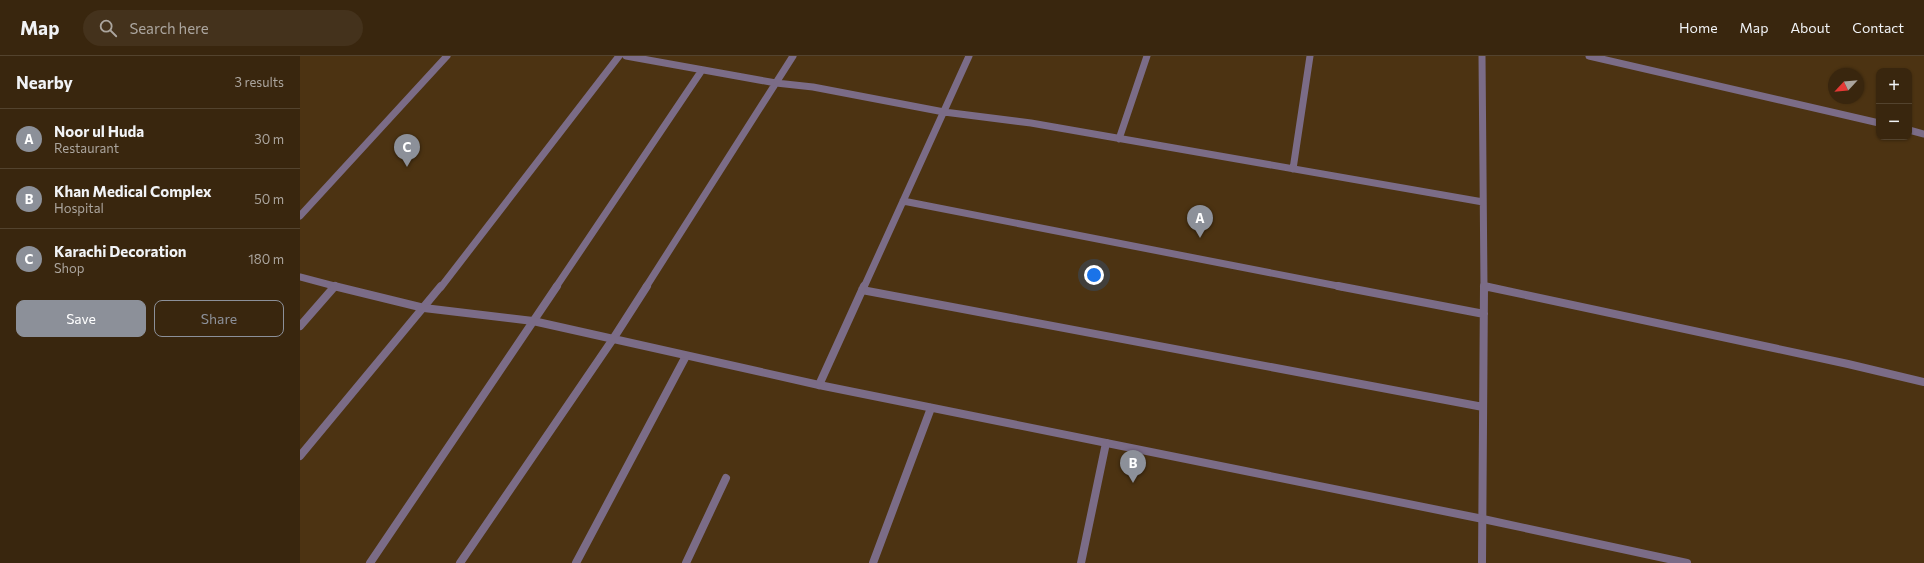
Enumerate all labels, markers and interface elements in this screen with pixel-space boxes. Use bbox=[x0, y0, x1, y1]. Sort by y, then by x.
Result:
search box bbox=[83, 10, 363, 46]
text: Map bbox=[20, 16, 59, 39]
icon: search bbox=[97, 17, 119, 39]
text: Search here bbox=[129, 19, 209, 37]
text: Home bbox=[1679, 19, 1718, 36]
text: Map bbox=[1740, 19, 1768, 36]
text: About bbox=[1790, 19, 1830, 36]
text: Contact bbox=[1852, 19, 1904, 36]
north arrow bbox=[1828, 68, 1864, 104]
map controls bbox=[1876, 68, 1912, 140]
button: + bbox=[1876, 68, 1912, 104]
text: Nearby bbox=[16, 72, 73, 93]
text: 3 results bbox=[235, 74, 284, 90]
button: − bbox=[1876, 104, 1912, 140]
text: Noor ul Huda bbox=[54, 122, 144, 140]
text: A bbox=[24, 131, 34, 147]
text: 30 m bbox=[254, 131, 284, 147]
pin: C bbox=[394, 134, 420, 167]
text: Restaurant bbox=[54, 140, 119, 156]
text: Khan Medical Complex bbox=[54, 182, 212, 200]
text: B bbox=[25, 191, 33, 207]
text: 50 m bbox=[254, 191, 284, 207]
text: Hospital bbox=[54, 200, 104, 216]
pin: A bbox=[1187, 205, 1213, 238]
text: Karachi Decoration bbox=[54, 242, 187, 260]
text: C bbox=[25, 251, 33, 267]
text: 180 m bbox=[248, 251, 284, 267]
text: Shop bbox=[54, 260, 85, 276]
your location bbox=[1084, 265, 1104, 285]
button: Save bbox=[16, 300, 146, 337]
button: Share bbox=[154, 300, 284, 337]
pin: B bbox=[1120, 450, 1146, 483]

